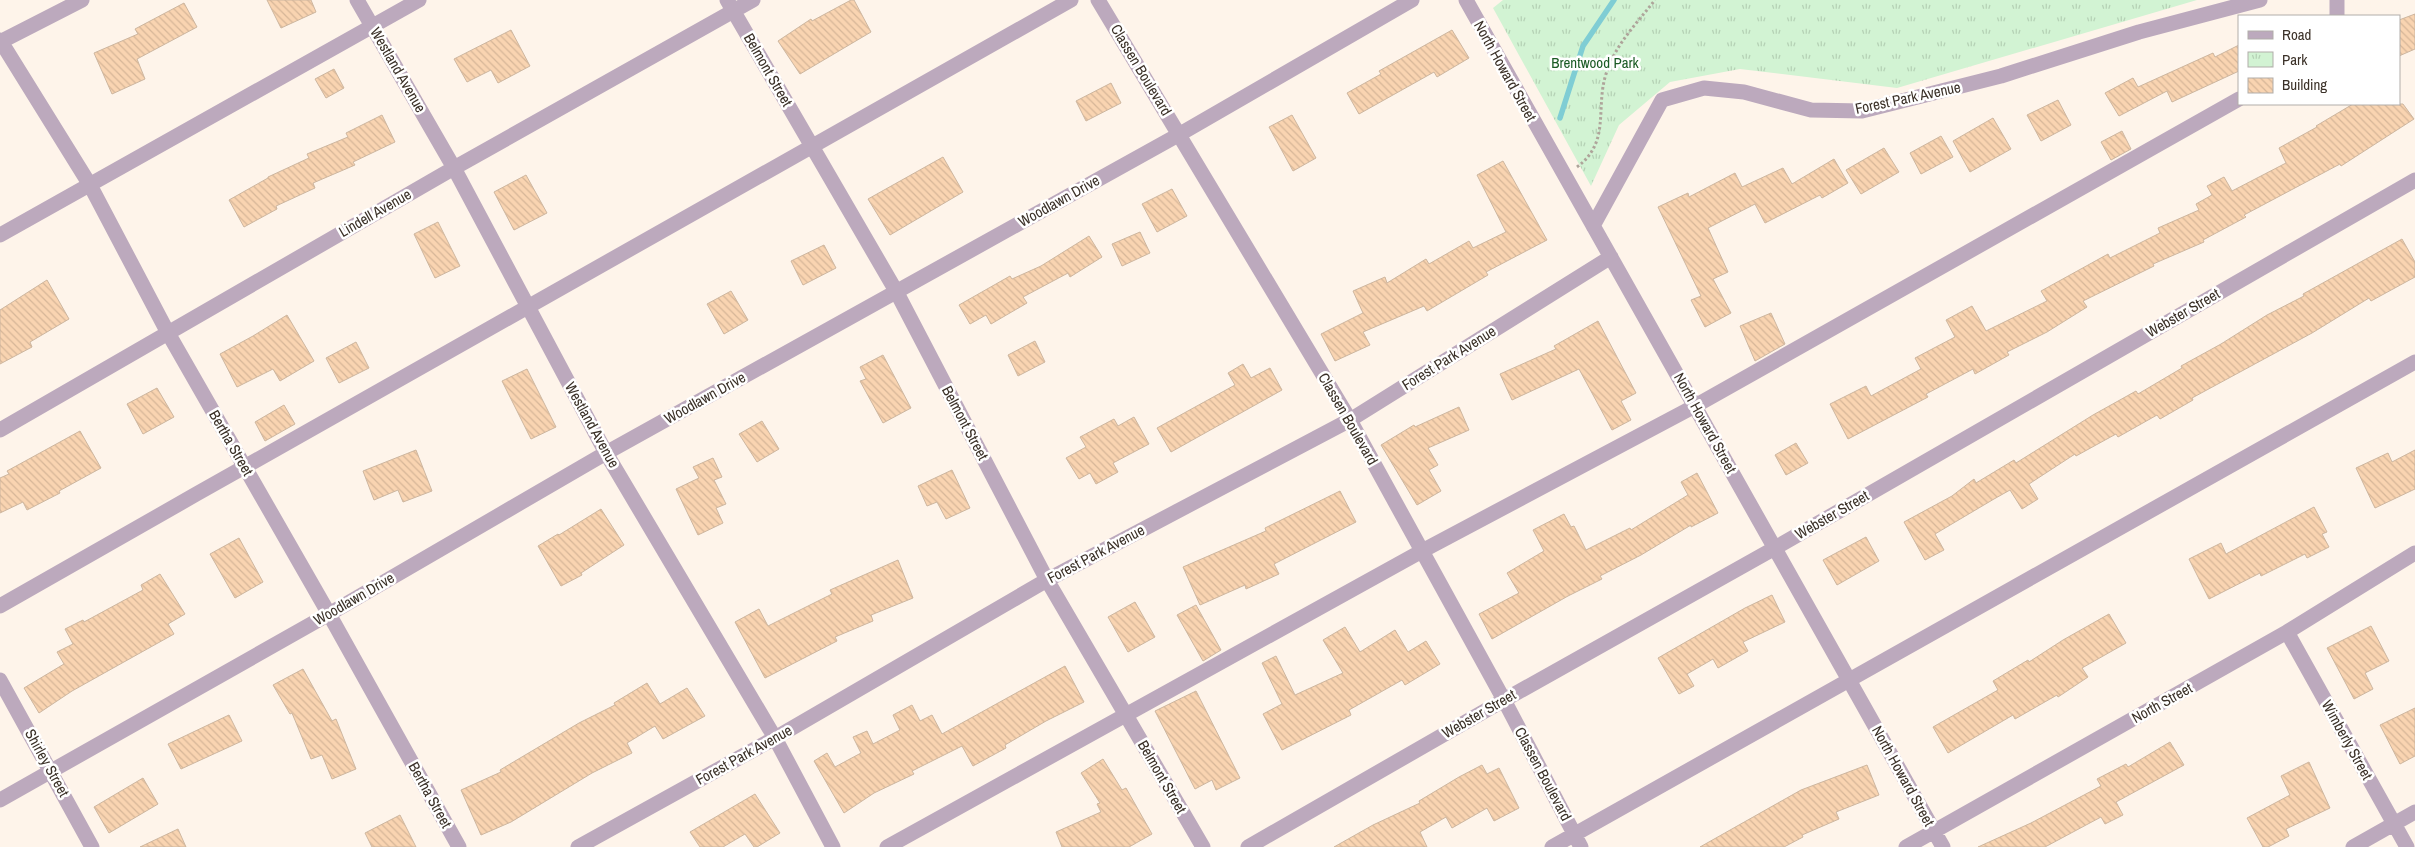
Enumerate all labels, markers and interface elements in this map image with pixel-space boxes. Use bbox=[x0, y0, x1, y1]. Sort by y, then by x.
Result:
legend bbox=[2238, 15, 2400, 105]
street label: North Howard Street bbox=[1469, 17, 1542, 125]
street label: Classen Boulevard bbox=[1106, 20, 1177, 119]
street label: Westland Avenue bbox=[366, 23, 431, 116]
text: Road bbox=[2282, 24, 2311, 45]
street label: Belmont Street bbox=[739, 29, 798, 111]
text: Park bbox=[2282, 49, 2308, 70]
park label: Brentwood Park bbox=[1551, 52, 1640, 73]
text: Building bbox=[2282, 74, 2327, 95]
street label: Forest Park Avenue bbox=[1853, 76, 1963, 119]
street label: Woodlawn Drive bbox=[1014, 169, 1103, 232]
street label: Lindell Avenue bbox=[335, 183, 415, 242]
street label: Webster Street bbox=[2142, 283, 2224, 342]
street label: Forest Park Avenue bbox=[1398, 320, 1500, 395]
street label: Woodlawn Drive bbox=[660, 366, 749, 429]
street label: Classen Boulevard bbox=[1314, 369, 1383, 469]
street label: North Howard Street bbox=[1669, 369, 1742, 477]
street label: Westland Avenue bbox=[560, 378, 625, 472]
street label: Belmont Street bbox=[937, 382, 994, 464]
street label: Bertha Street bbox=[204, 406, 259, 480]
street label: Webster Street bbox=[1791, 485, 1873, 544]
street label: Forest Park Avenue bbox=[1043, 519, 1148, 588]
street label: Woodlawn Drive bbox=[310, 567, 398, 630]
street label: North Street bbox=[2128, 677, 2196, 728]
street label: Webster Street bbox=[1438, 684, 1520, 743]
street label: Wimberly Street bbox=[2317, 696, 2378, 784]
street label: Forest Park Avenue bbox=[692, 719, 796, 790]
street label: North Howard Street bbox=[1867, 722, 1940, 830]
street label: Classen Boulevard bbox=[1510, 723, 1577, 824]
street label: Shirley Street bbox=[20, 725, 75, 801]
street label: Belmont Street bbox=[1133, 736, 1192, 818]
street label: Bertha Street bbox=[404, 758, 457, 832]

